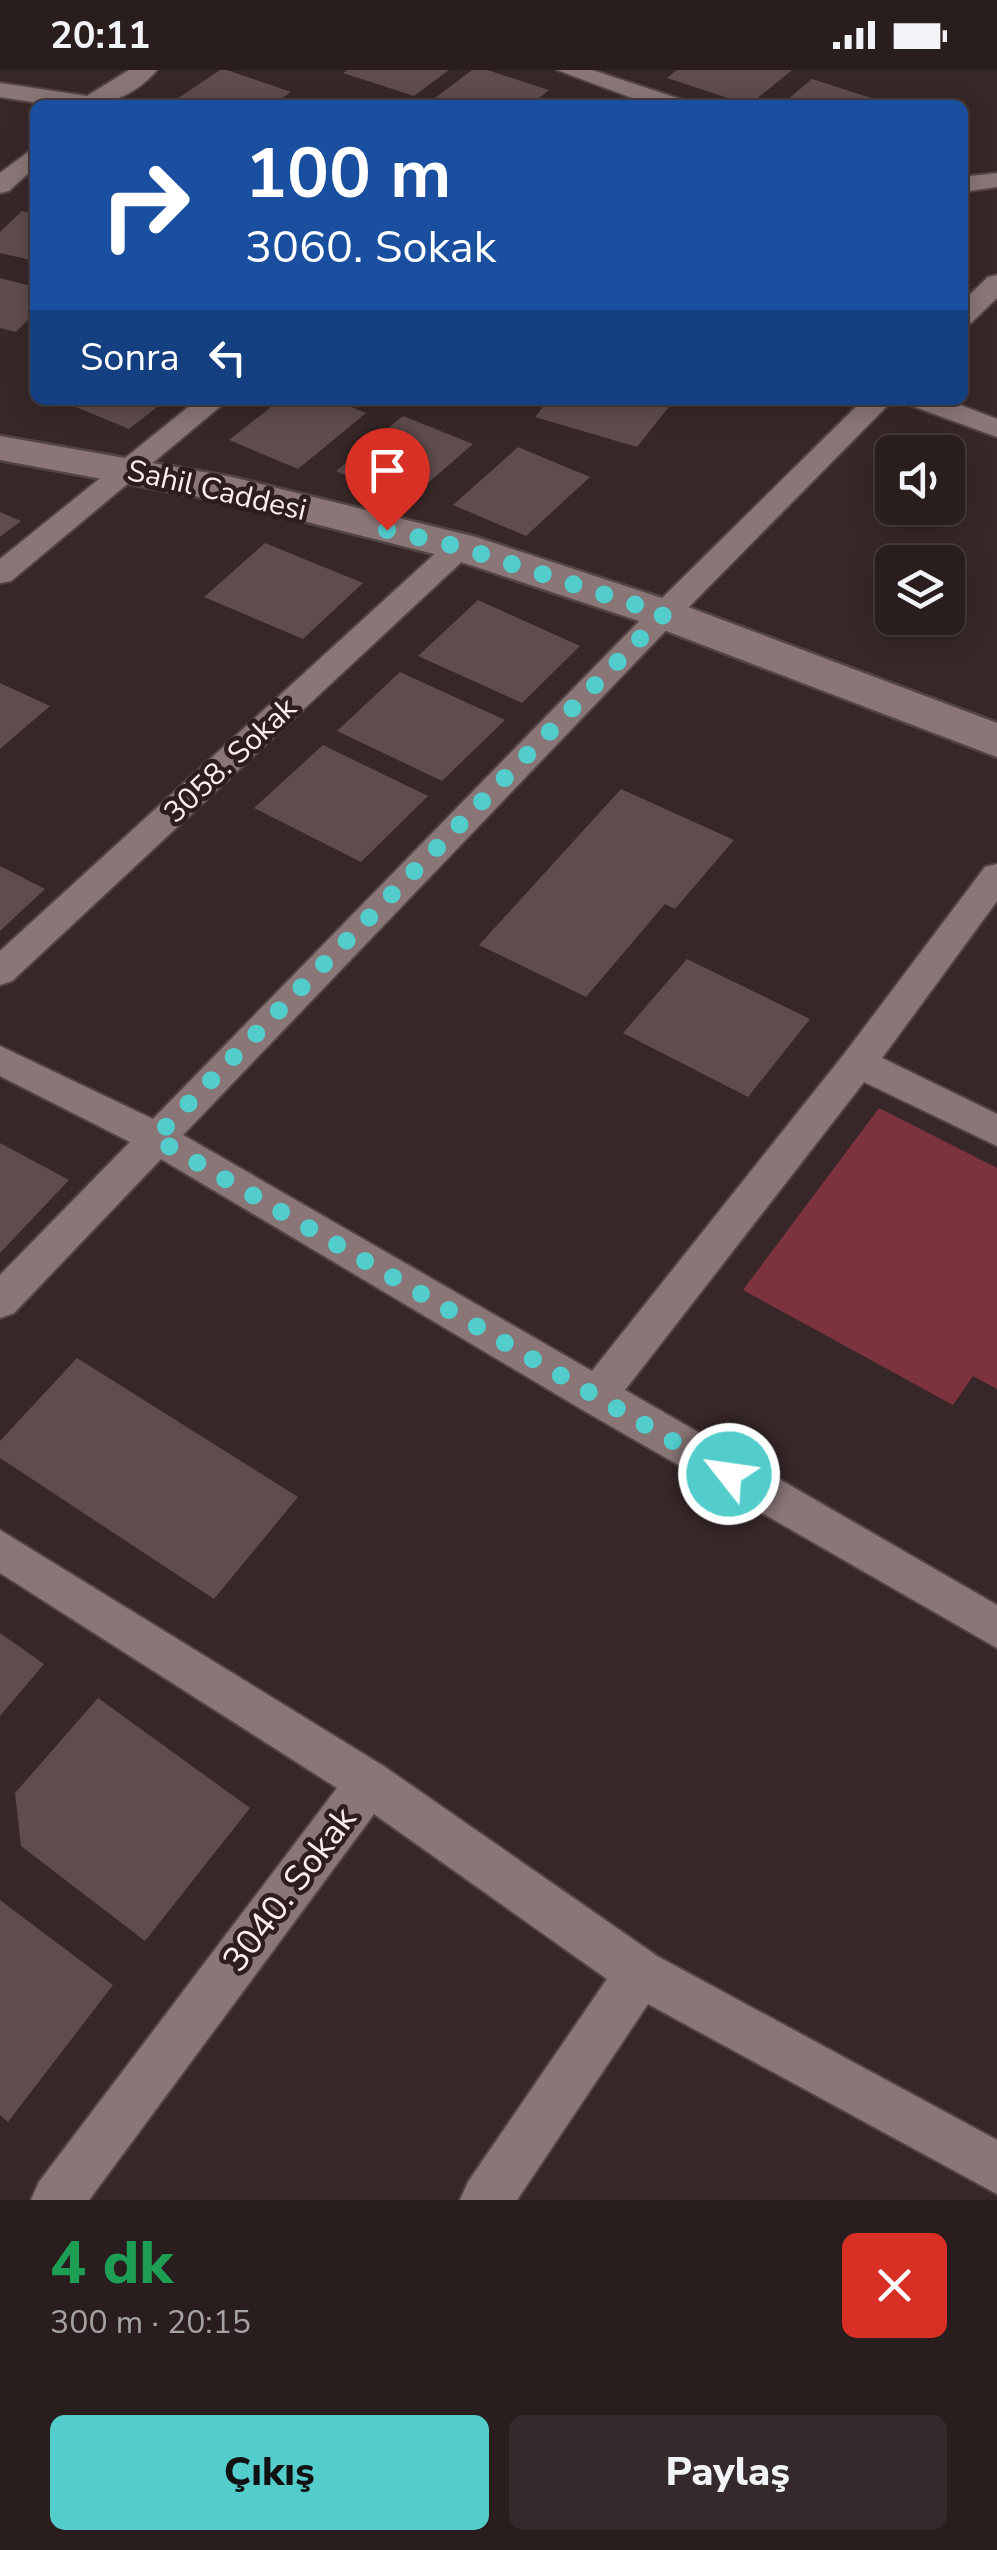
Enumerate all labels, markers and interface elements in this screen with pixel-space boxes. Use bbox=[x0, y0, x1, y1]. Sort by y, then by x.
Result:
text: 20:11 bbox=[50, 10, 151, 61]
text: 100 m bbox=[245, 126, 451, 222]
icon: right bbox=[80, 140, 210, 270]
text: 3060. Sokak bbox=[245, 217, 496, 278]
icon: left bbox=[200, 330, 255, 385]
text: Sonra bbox=[80, 332, 180, 383]
pin bbox=[345, 428, 430, 531]
map controls bbox=[875, 435, 965, 635]
button: sound bbox=[875, 435, 965, 525]
icon: arrive bbox=[360, 443, 415, 498]
street label: Sahil Caddesi bbox=[123, 450, 311, 531]
button: layers bbox=[875, 545, 965, 635]
street label: 3058. Sokak bbox=[155, 688, 306, 832]
position arrow bbox=[677, 1422, 781, 1526]
street label: 3040. Sokak bbox=[212, 1797, 367, 1981]
text: 4 dk bbox=[50, 2222, 173, 2304]
button: close bbox=[842, 2233, 947, 2338]
text: 300 m · 20:15 bbox=[50, 2301, 251, 2344]
button: Çıkış bbox=[50, 2415, 489, 2530]
button: Paylaş bbox=[509, 2415, 947, 2530]

